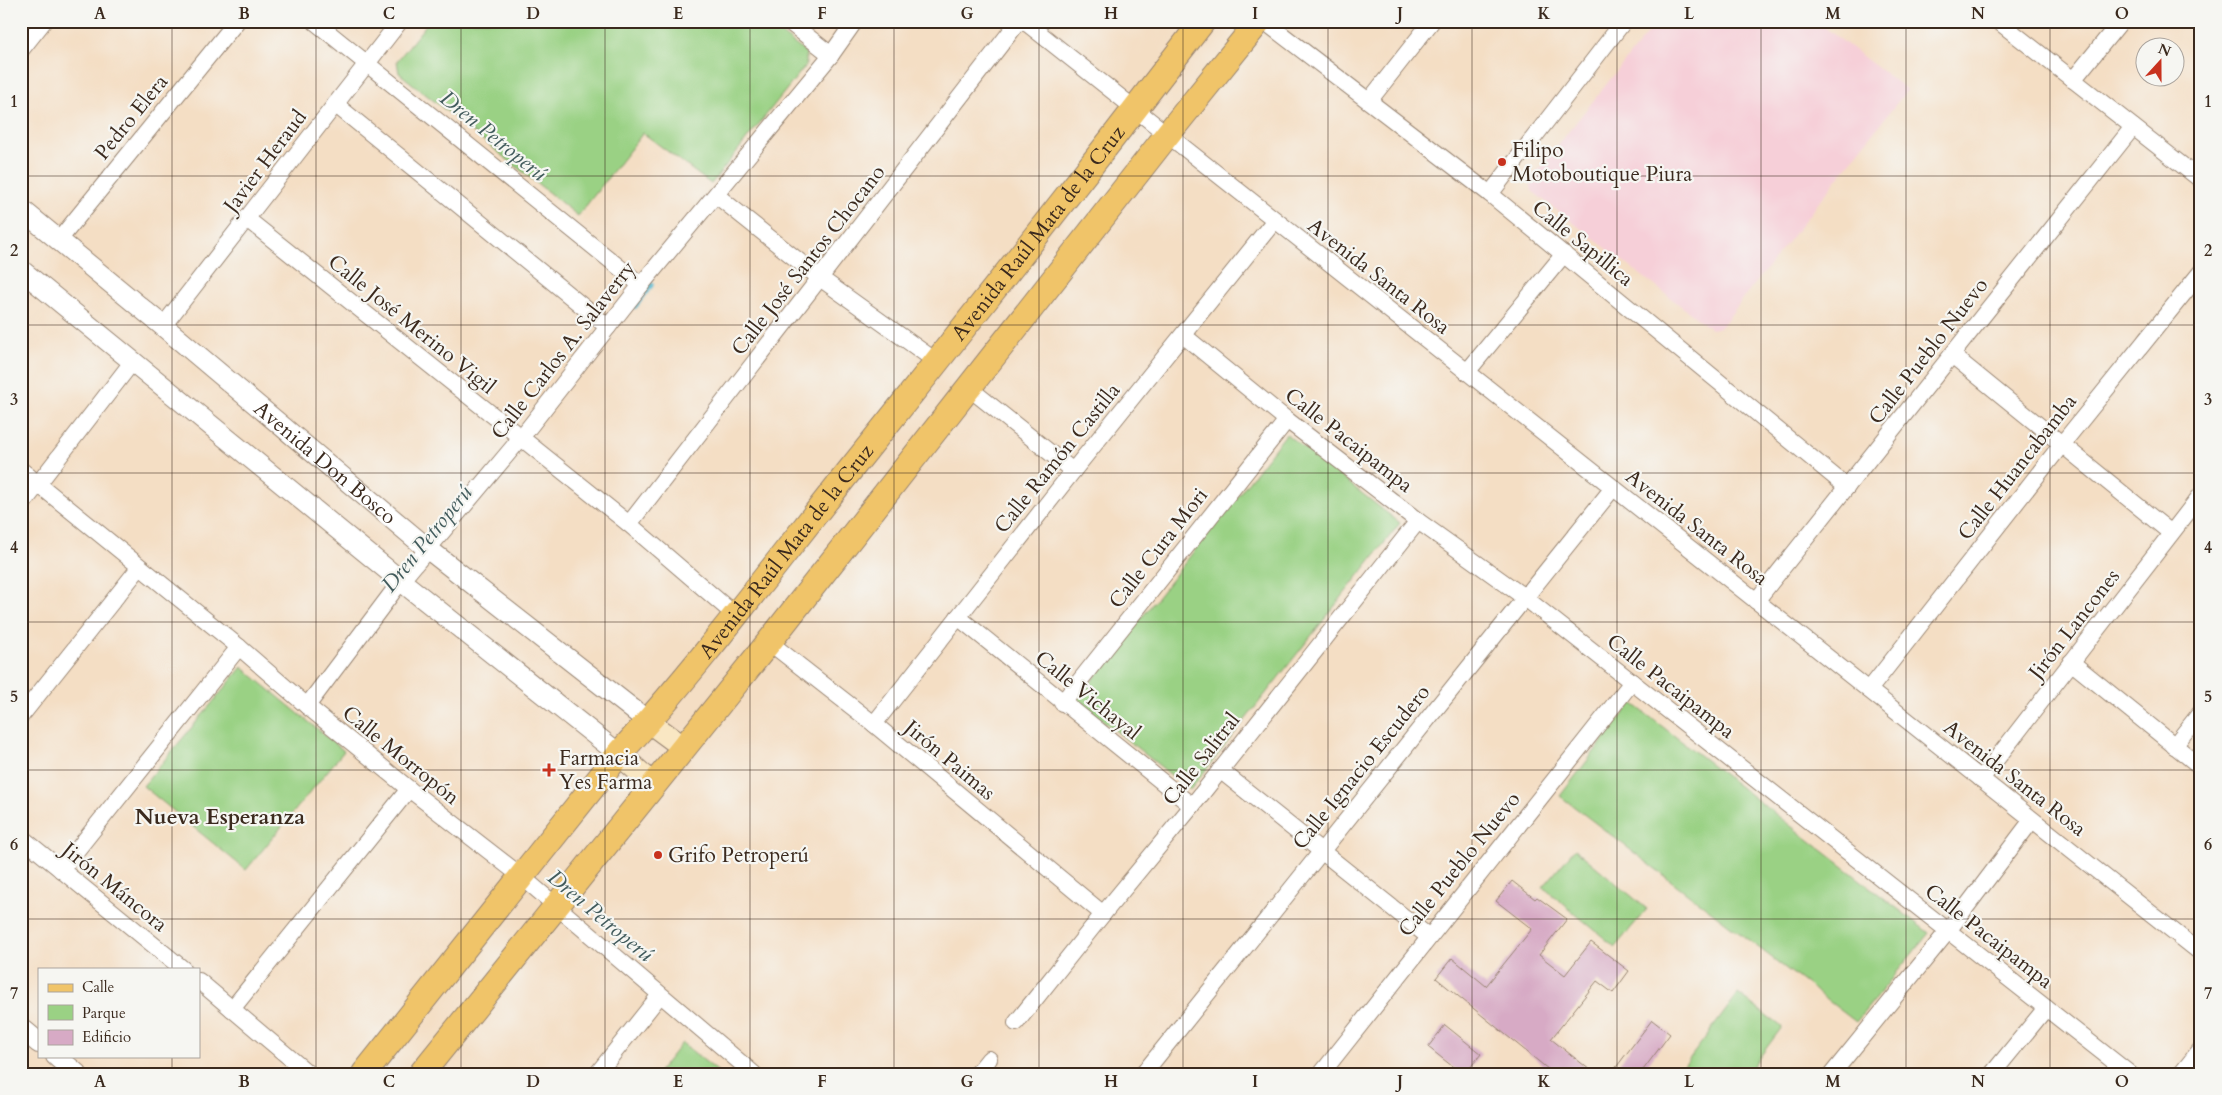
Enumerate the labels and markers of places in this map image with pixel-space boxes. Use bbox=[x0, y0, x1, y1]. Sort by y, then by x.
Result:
place label: Filipo Motoboutique Piura bbox=[1512, 136, 1692, 189]
marker: Filipo Motoboutique Piura bbox=[1496, 156, 1508, 168]
place label: Farmacia Yes Farma bbox=[559, 744, 652, 797]
marker: Farmacia Yes Farma bbox=[543, 764, 555, 776]
place label: Grifo Petroperú bbox=[668, 841, 809, 870]
marker: Grifo Petroperú bbox=[652, 849, 664, 861]

